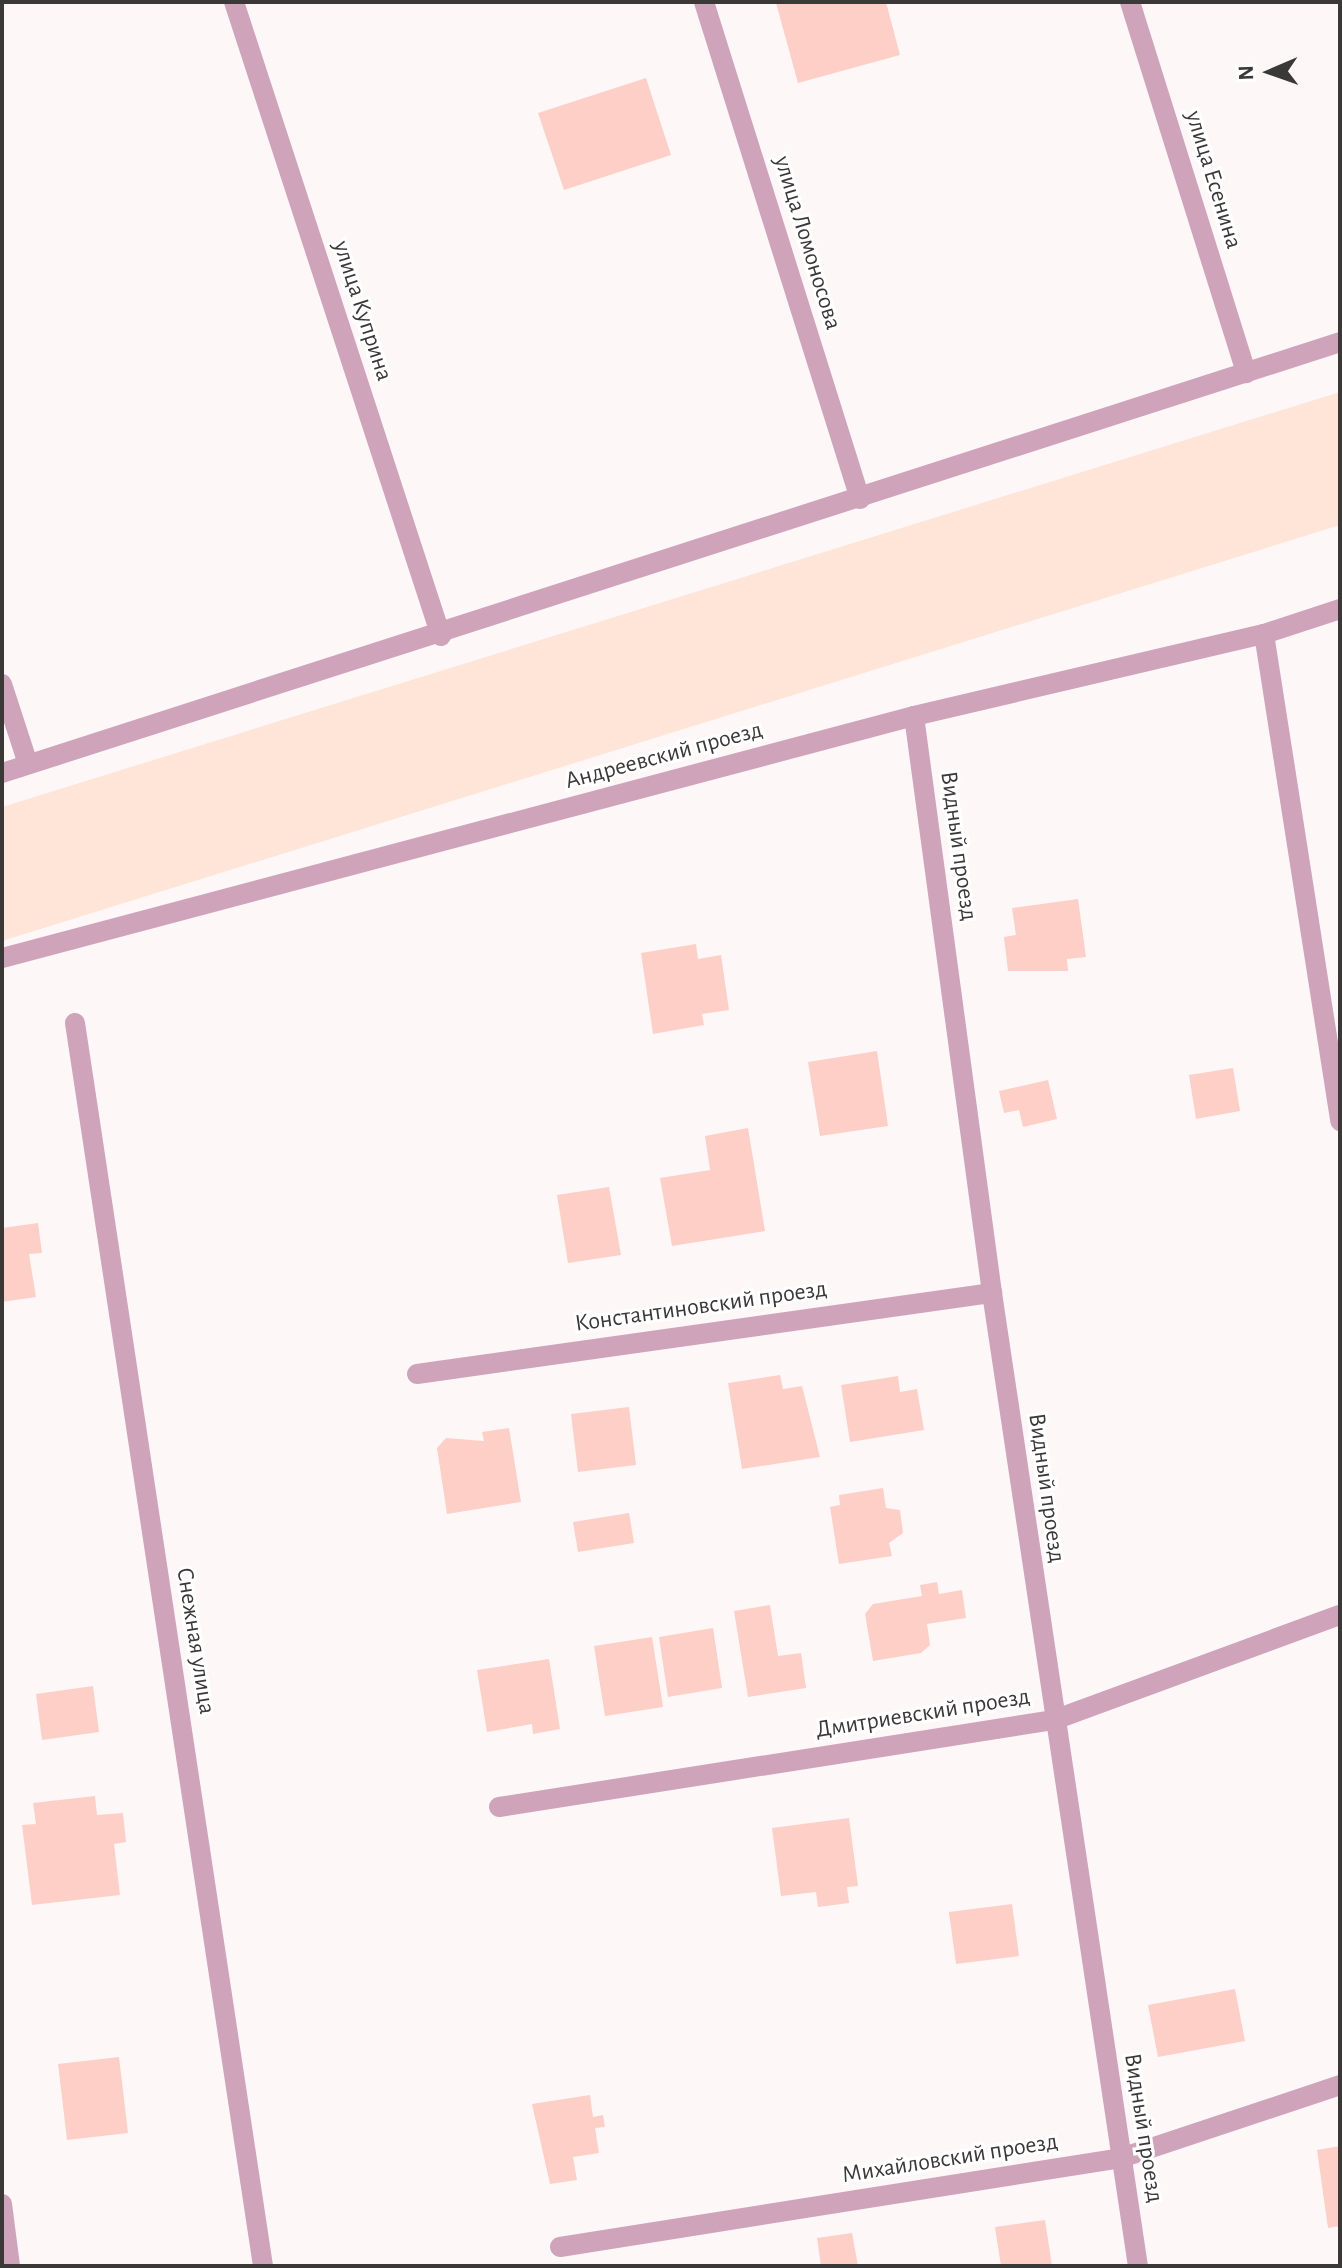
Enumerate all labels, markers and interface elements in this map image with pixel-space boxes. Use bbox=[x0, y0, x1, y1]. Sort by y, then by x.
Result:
north arrow bbox=[1230, 32, 1310, 112]
text: N bbox=[1235, 65, 1257, 81]
street label: улица Есенина bbox=[1178, 108, 1248, 252]
street label: улица Ломоносова bbox=[767, 153, 847, 333]
street label: улица Куприна bbox=[326, 237, 398, 385]
street label: Андреевский проезд bbox=[562, 716, 766, 796]
street label: Видный проезд bbox=[933, 769, 983, 923]
street label: Константиновский проезд bbox=[573, 1275, 829, 1339]
street label: Видный проезд bbox=[1021, 1411, 1071, 1565]
street label: Снежная улица bbox=[169, 1566, 221, 1716]
street label: Дмитриевский проезд bbox=[814, 1683, 1032, 1745]
street label: Видный проезд bbox=[1117, 2051, 1169, 2205]
street label: Михайловский проезд bbox=[840, 2128, 1060, 2190]

